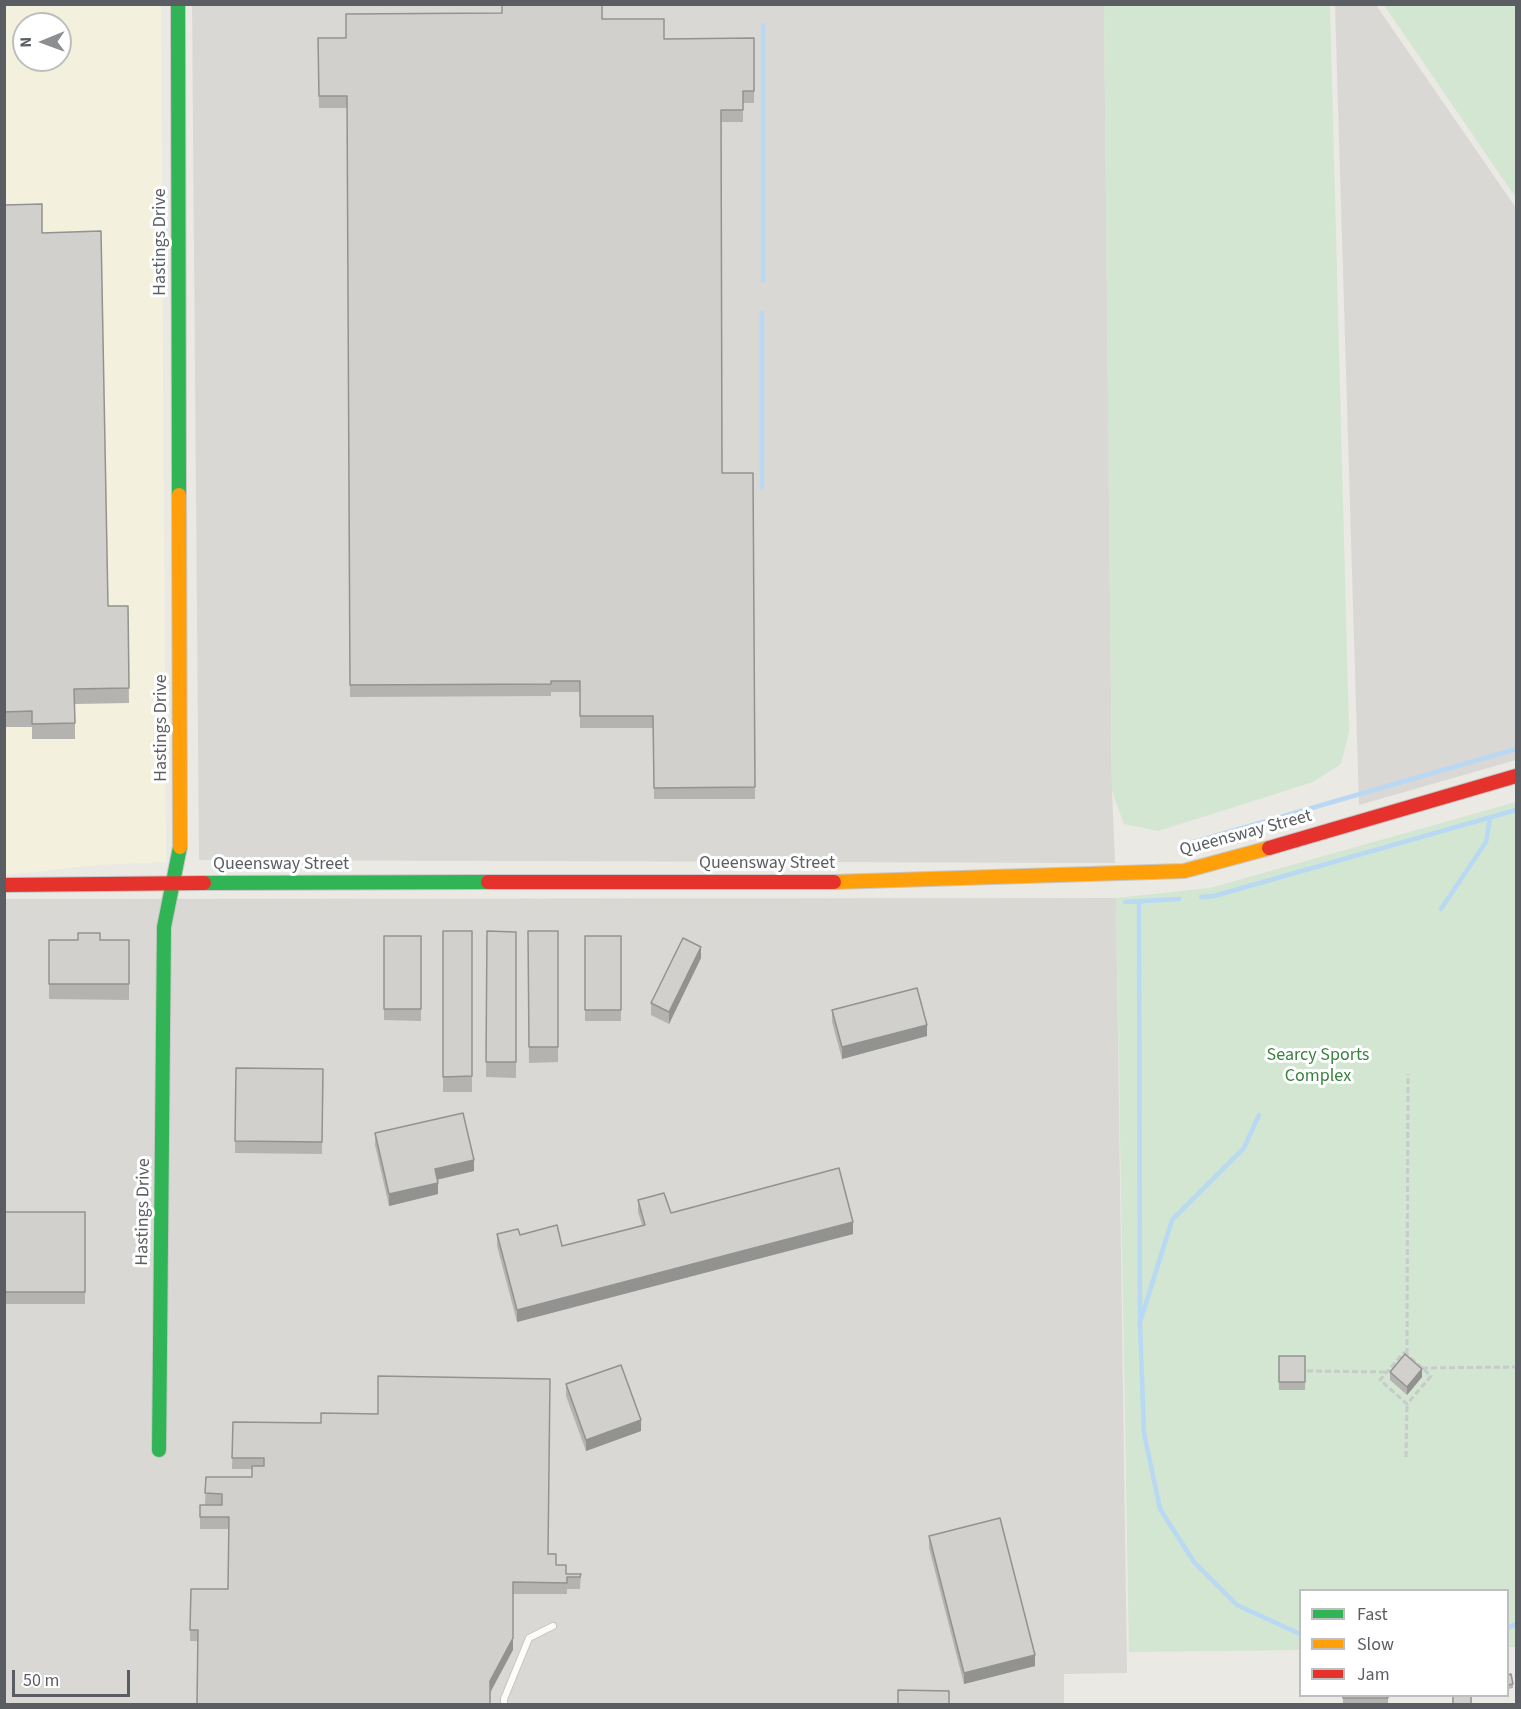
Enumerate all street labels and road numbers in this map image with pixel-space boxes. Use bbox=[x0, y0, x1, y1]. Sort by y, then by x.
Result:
street label: Hastings Drive bbox=[150, 188, 172, 296]
street label: Hastings Drive bbox=[151, 674, 173, 782]
street label: Queensway Street bbox=[1178, 806, 1314, 862]
street label: Queensway Street bbox=[699, 853, 835, 875]
street label: Queensway Street bbox=[213, 854, 349, 876]
street label: Hastings Drive bbox=[132, 1158, 156, 1266]

